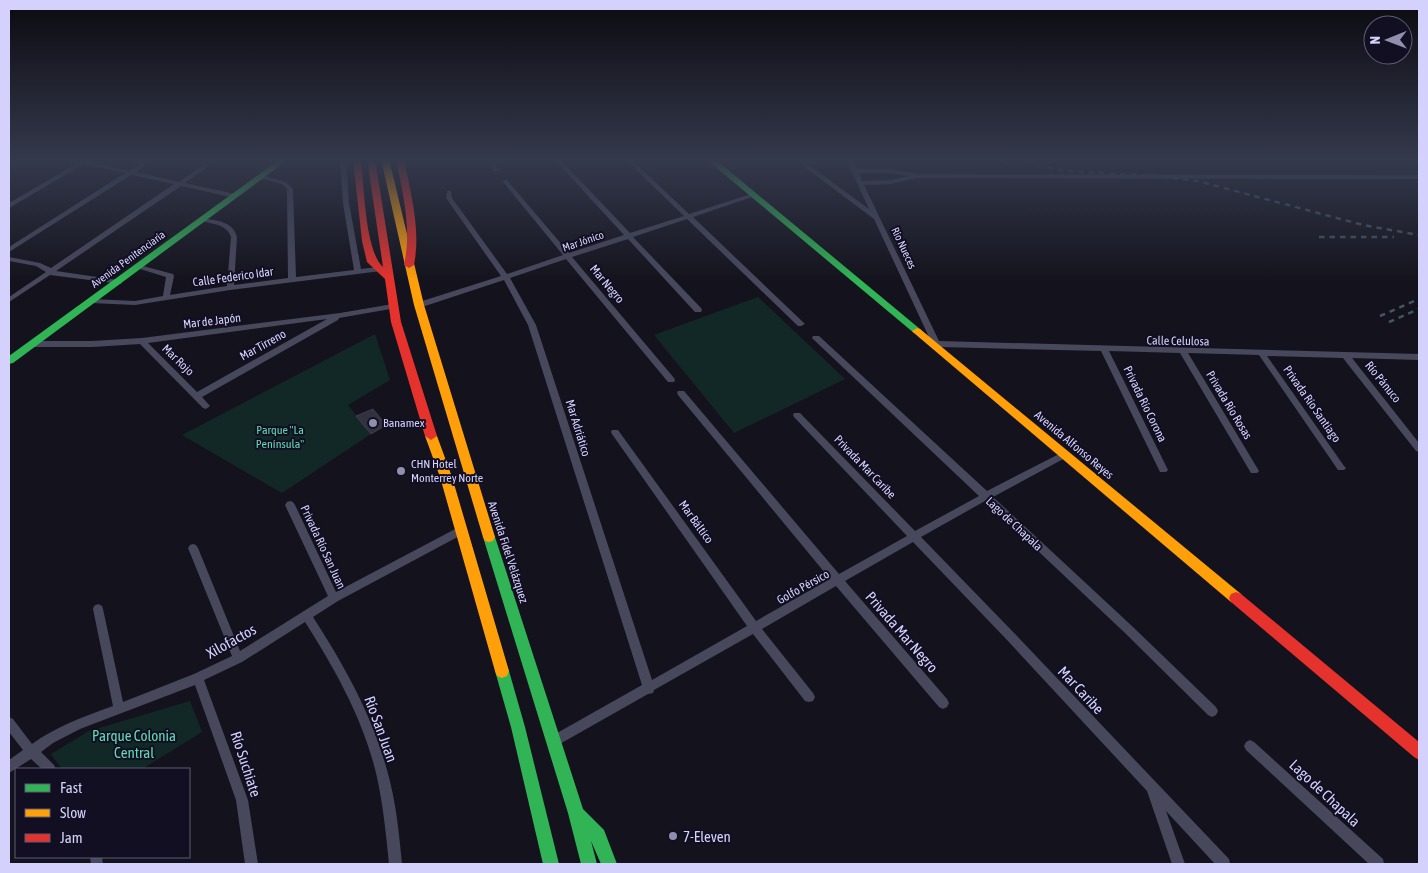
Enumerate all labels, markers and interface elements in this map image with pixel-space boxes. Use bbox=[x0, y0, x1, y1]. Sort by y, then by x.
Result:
north arrow bbox=[1363, 15, 1413, 65]
text: N bbox=[1367, 36, 1383, 44]
street label: Río Nueces bbox=[889, 225, 919, 271]
street label: Avenida Penitenciaría bbox=[89, 228, 167, 290]
street label: Mar Jónico bbox=[561, 228, 605, 254]
street label: Mar Negro bbox=[587, 262, 627, 306]
street label: Calle Federico Idar bbox=[192, 264, 275, 290]
street label: Mar de Japón bbox=[182, 311, 242, 331]
street label: Mar Tirreno bbox=[237, 326, 289, 363]
street label: Calle Celulosa bbox=[1147, 333, 1209, 349]
street label: Mar Rojo bbox=[159, 341, 197, 379]
street label: Río Pánuco bbox=[1362, 359, 1404, 406]
street label: Privada Río Santiago bbox=[1280, 363, 1344, 445]
street label: Privada Río Corona bbox=[1120, 364, 1170, 444]
street label: Privada Río Rosas bbox=[1203, 368, 1255, 442]
street label: Mar Adriático bbox=[563, 398, 593, 458]
street label: Avenida Alfonso Reyes bbox=[1032, 408, 1116, 482]
place label: Banamex bbox=[383, 416, 425, 430]
marker: Banamex bbox=[367, 417, 379, 429]
park label: Parque "La Península" bbox=[256, 423, 304, 451]
street label: Privada Mar Caribe bbox=[831, 432, 899, 502]
place label: CHN Hotel Monterrey Norte bbox=[411, 457, 483, 485]
marker: CHN Hotel Monterrey Norte bbox=[395, 465, 407, 477]
street label: Lago de Chapala bbox=[983, 494, 1045, 554]
street label: Mar Báltico bbox=[676, 498, 716, 546]
street label: Avenida Fidel Velázquez bbox=[485, 499, 531, 605]
street label: Privada Río San Juan bbox=[297, 503, 349, 591]
street label: Golfo Pérsico bbox=[774, 567, 832, 607]
street label: Privada Mar Negro bbox=[862, 588, 942, 676]
street label: Xilofactos bbox=[203, 620, 259, 662]
street label: Mar Caribe bbox=[1055, 663, 1107, 718]
street label: Río San Juan bbox=[361, 694, 401, 764]
park label: Parque Colonia Central bbox=[92, 727, 176, 761]
street label: Río Suchiate bbox=[227, 729, 265, 799]
street label: Lago de Chapala bbox=[1286, 756, 1364, 830]
legend bbox=[15, 768, 190, 858]
text: Fast bbox=[60, 779, 82, 796]
text: Slow bbox=[60, 804, 86, 821]
place label: 7-Eleven bbox=[683, 828, 731, 845]
text: Jam bbox=[60, 829, 83, 846]
marker: 7-Eleven bbox=[667, 830, 679, 842]

